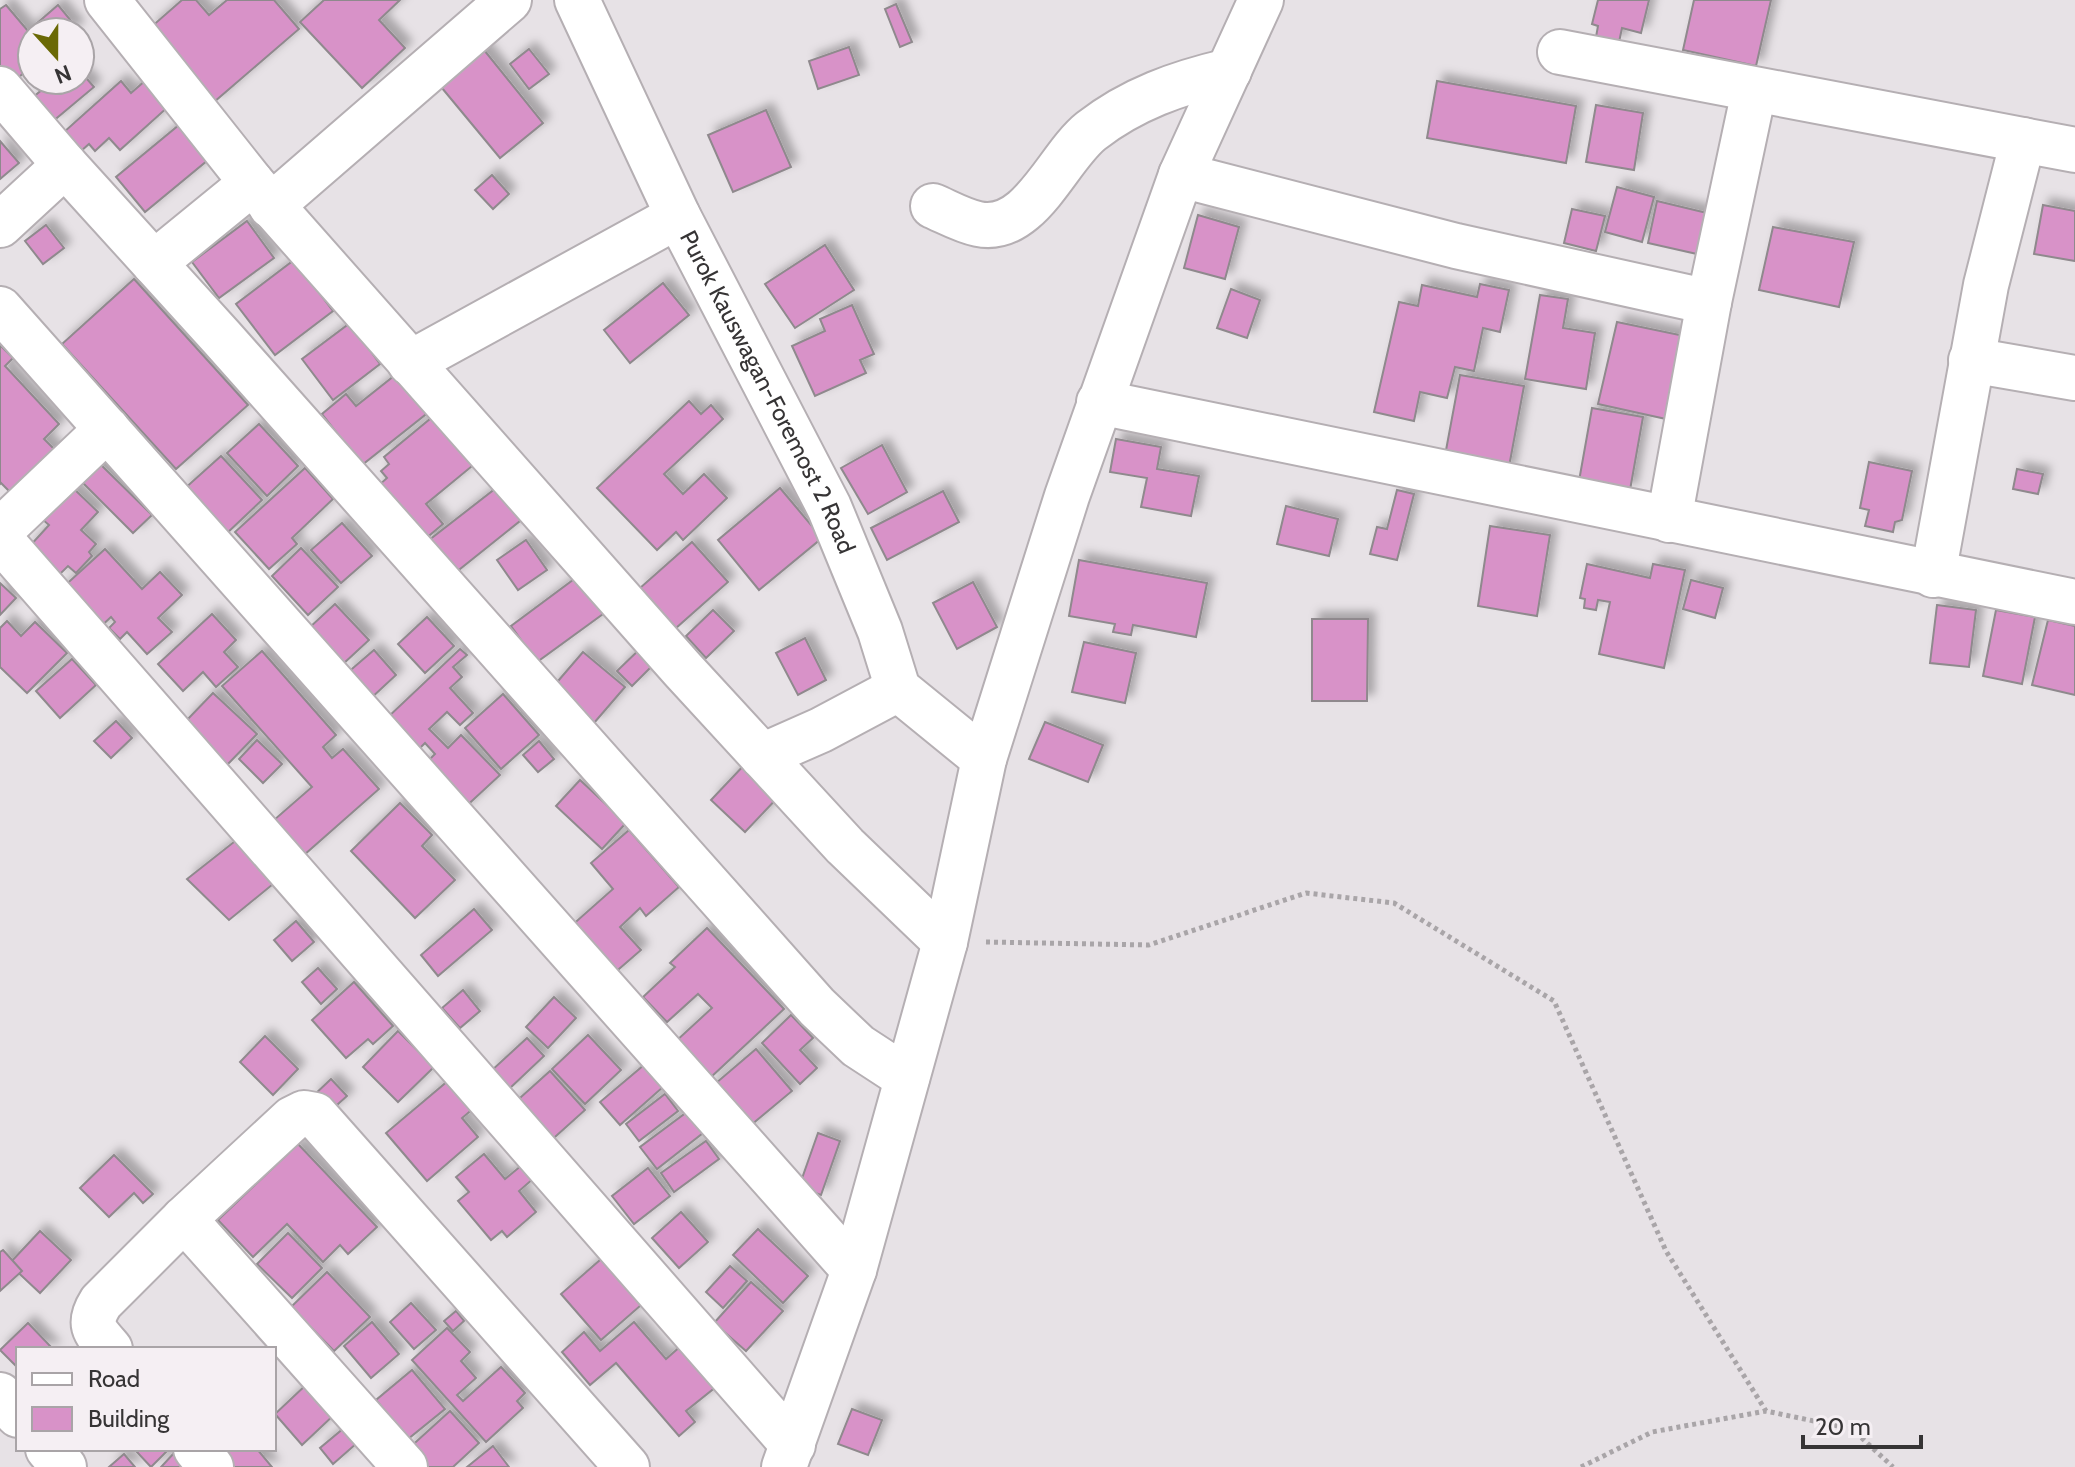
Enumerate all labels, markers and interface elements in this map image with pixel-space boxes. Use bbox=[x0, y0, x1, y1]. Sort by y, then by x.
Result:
north arrow bbox=[16, 16, 96, 96]
text: N bbox=[51, 59, 75, 90]
street label: Purok Kauswagan-Foremost 2 Road bbox=[674, 225, 861, 558]
legend bbox=[16, 1347, 276, 1451]
text: Road bbox=[88, 1364, 140, 1393]
scale bar bbox=[1803, 1399, 1921, 1449]
text: Building bbox=[88, 1404, 170, 1433]
text: 20 m bbox=[1815, 1412, 1871, 1441]

